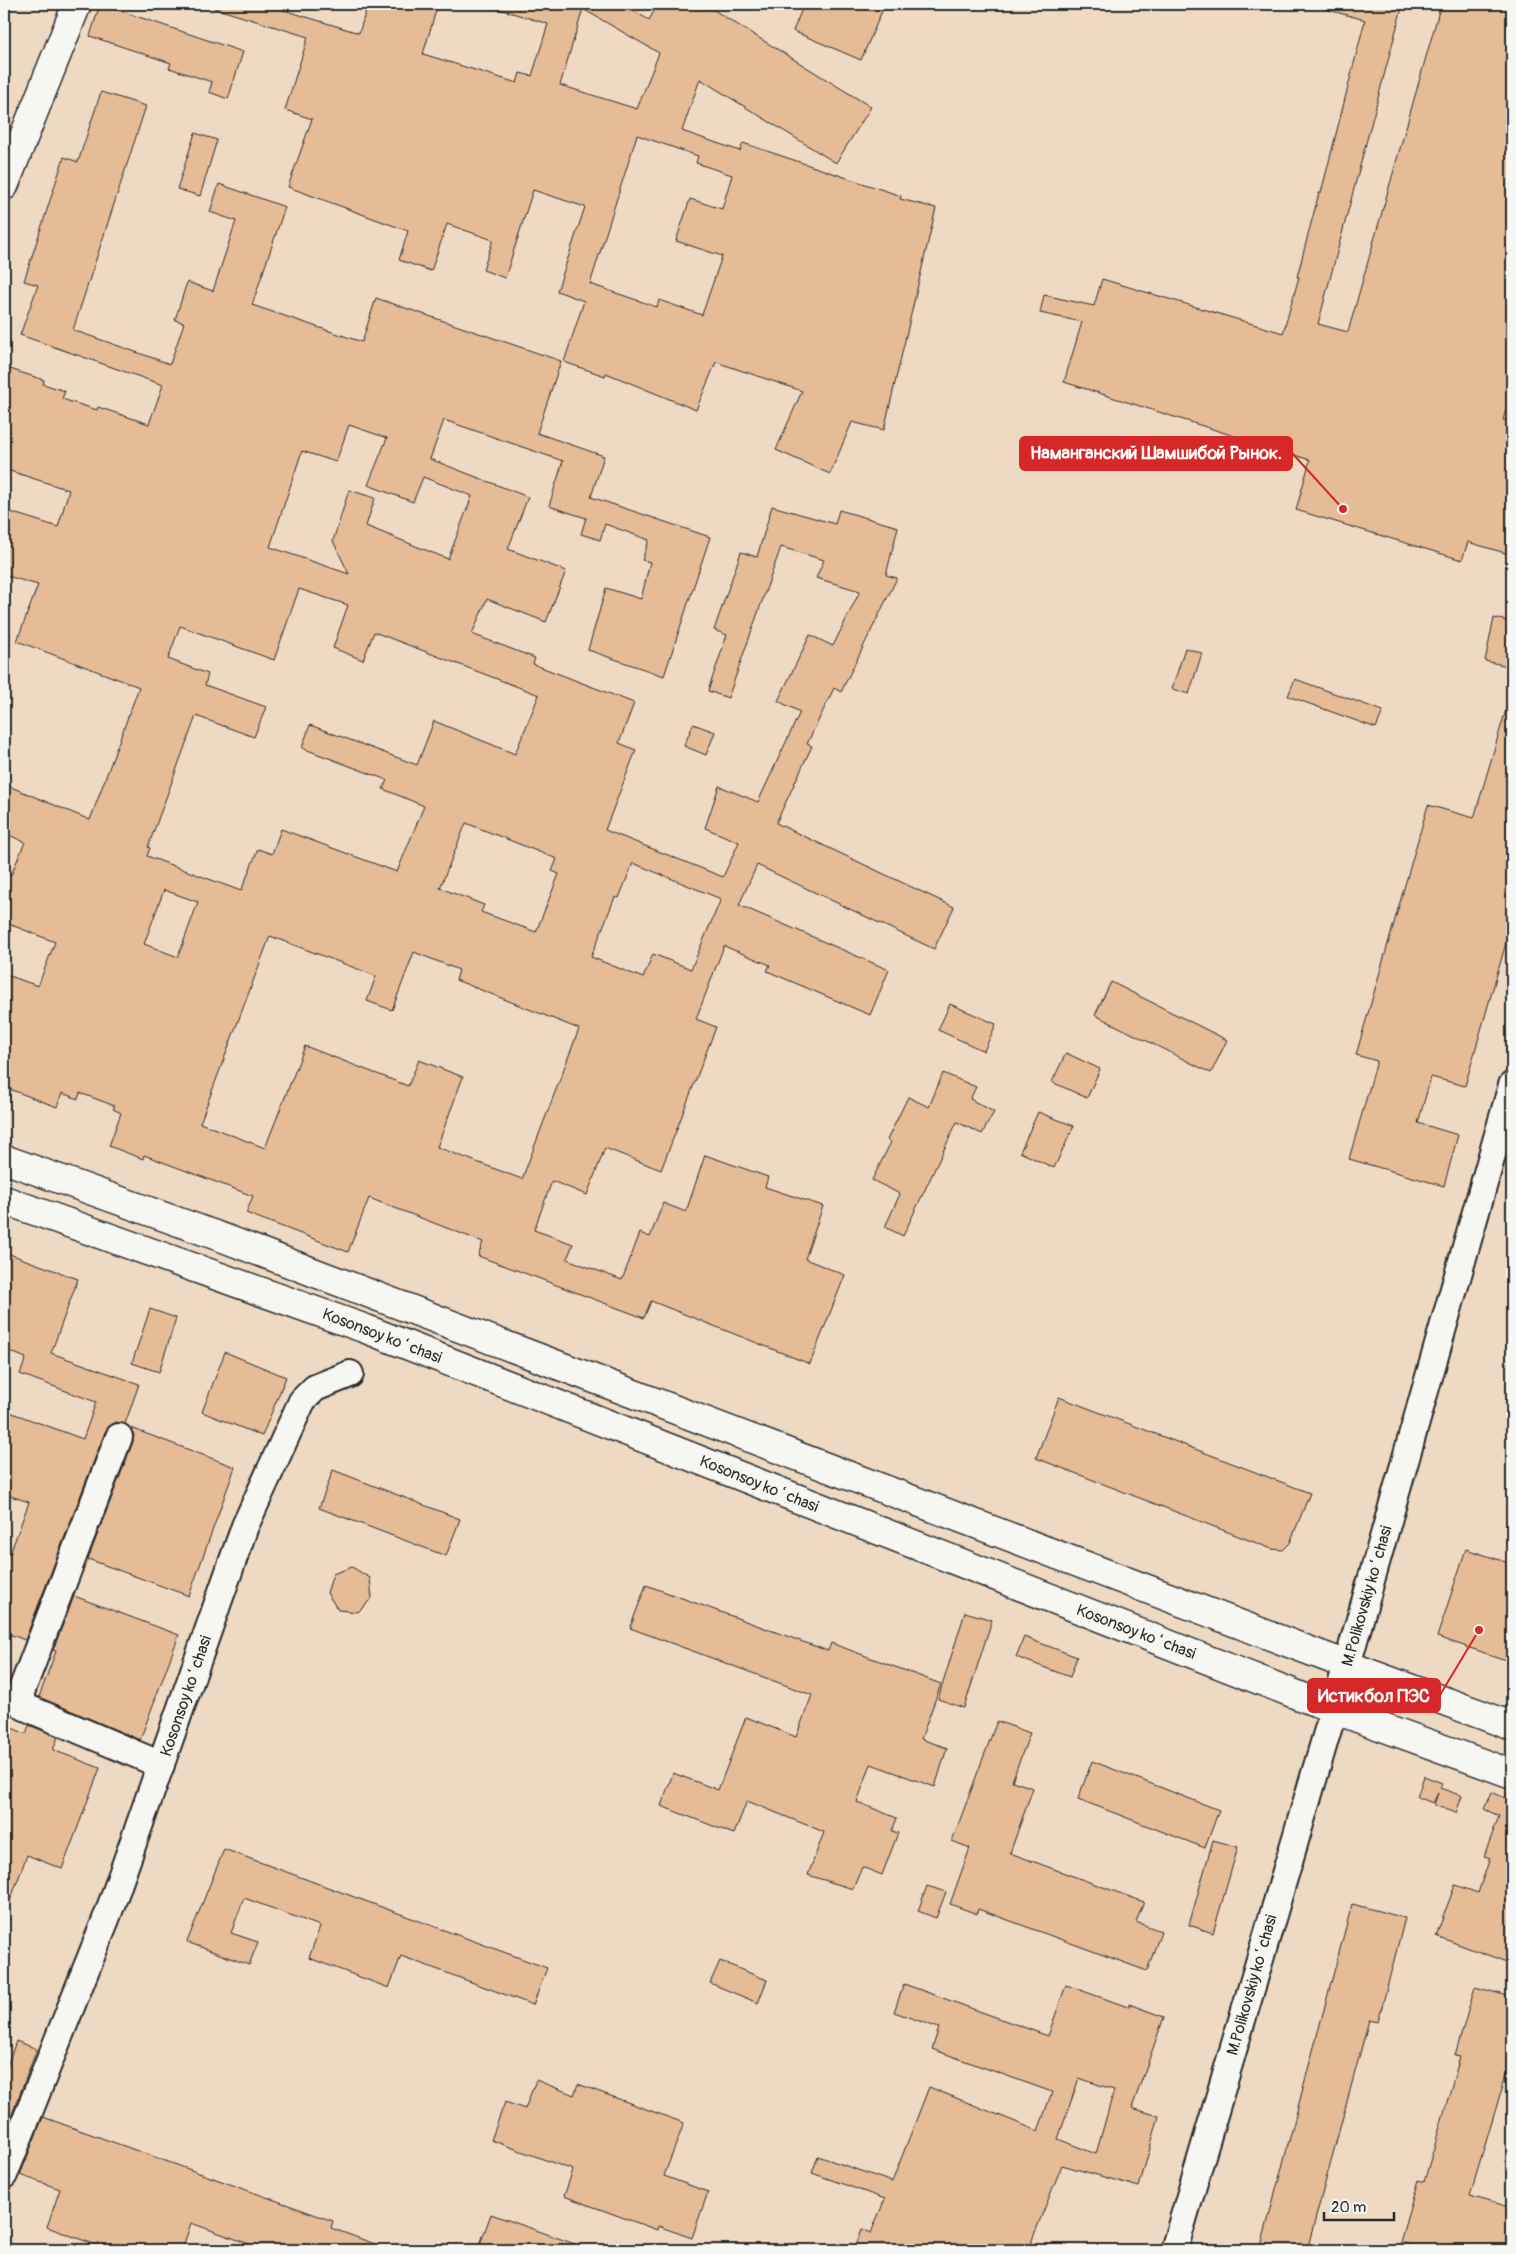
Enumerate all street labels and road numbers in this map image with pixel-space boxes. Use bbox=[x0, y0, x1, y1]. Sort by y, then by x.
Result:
street label: Kosonsoy koʻchasi bbox=[319, 1304, 445, 1368]
street label: Kosonsoy koʻchasi bbox=[697, 1451, 822, 1517]
street label: M.Polikovskiy koʻchasi bbox=[1337, 1523, 1397, 1669]
street label: Kosonsoy koʻchasi bbox=[1073, 1600, 1199, 1664]
street label: Kosonsoy koʻchasi bbox=[156, 1633, 216, 1759]
street label: M.Polikovskiy koʻchasi bbox=[1222, 1912, 1282, 2058]

